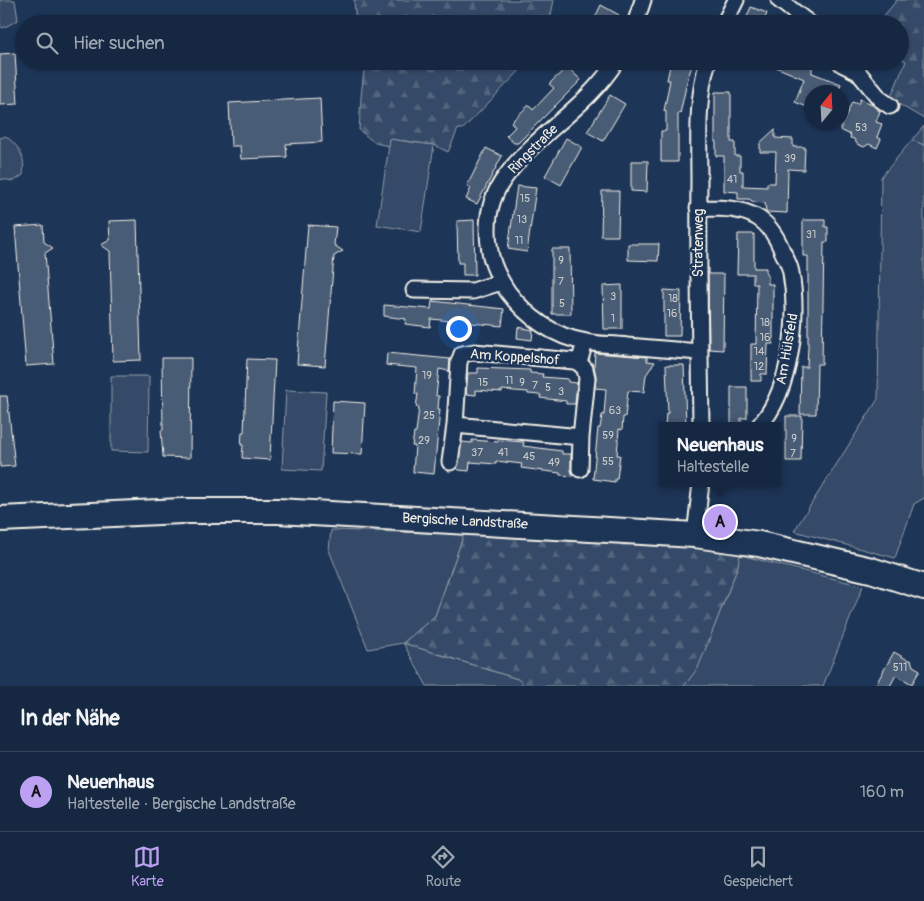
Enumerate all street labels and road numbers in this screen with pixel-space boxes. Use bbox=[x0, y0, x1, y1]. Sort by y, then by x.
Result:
street label: Ringstraße bbox=[505, 121, 561, 177]
street label: Stratenweg bbox=[690, 209, 707, 277]
street label: Am Hülsfeld bbox=[772, 312, 802, 386]
street label: Am Koppelshof bbox=[470, 345, 561, 369]
street label: Bergische Landstraße bbox=[402, 509, 528, 533]

